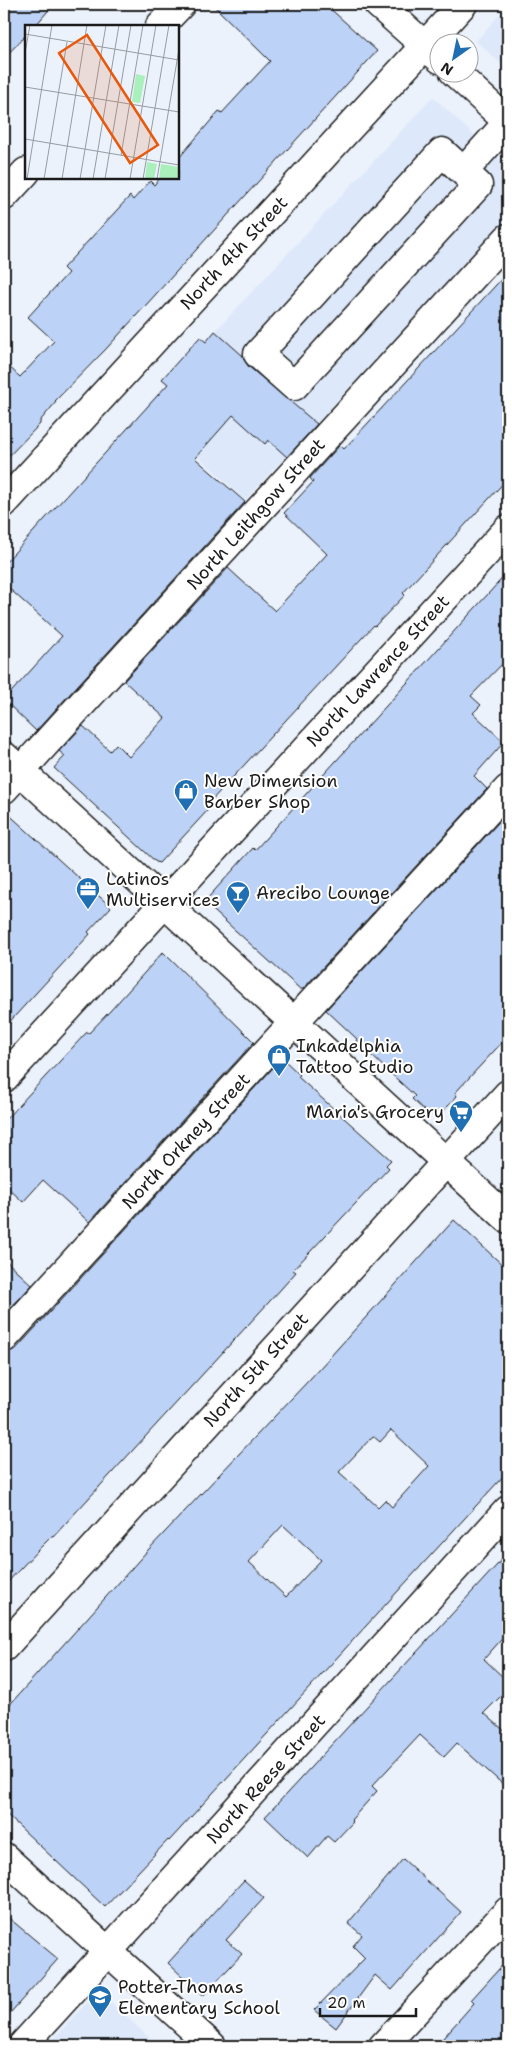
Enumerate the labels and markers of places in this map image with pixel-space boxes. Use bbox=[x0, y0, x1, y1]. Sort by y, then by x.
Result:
place label: New Dimension Barber Shop bbox=[204, 769, 338, 814]
shop icon: New Dimension Barber Shop bbox=[173, 778, 199, 812]
place label: Latinos Multiservices bbox=[106, 867, 220, 912]
office icon: Latinos Multiservices bbox=[75, 876, 101, 910]
bar icon: Arecibo Lounge bbox=[225, 880, 251, 914]
place label: Arecibo Lounge bbox=[256, 881, 390, 905]
place label: Inkadelphia Tattoo Studio bbox=[296, 1034, 413, 1079]
shop icon: Inkadelphia Tattoo Studio bbox=[266, 1043, 292, 1077]
supermarket icon: Maria's Grocery bbox=[448, 1099, 474, 1133]
place label: Maria's Grocery bbox=[306, 1100, 444, 1124]
place label: Potter-Thomas Elementary School bbox=[118, 1975, 281, 2020]
school or university icon: Potter-Thomas Elementary School bbox=[87, 1984, 113, 2018]

